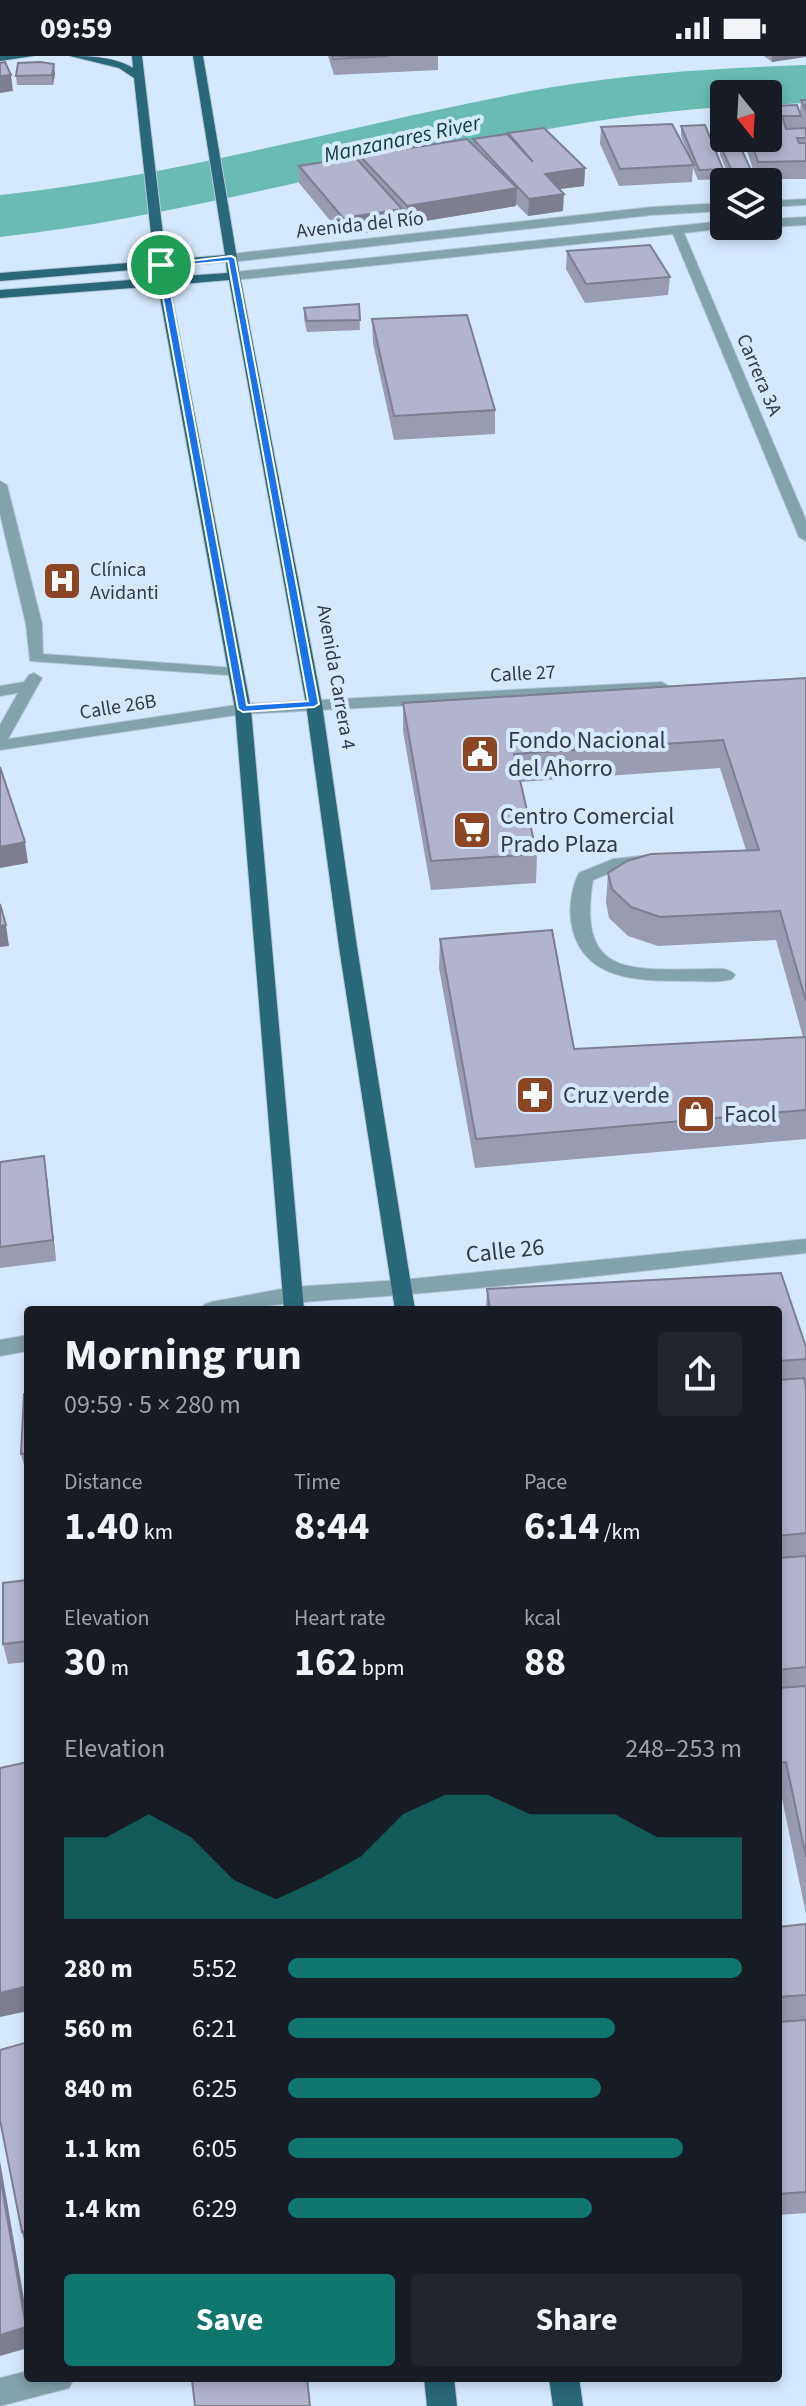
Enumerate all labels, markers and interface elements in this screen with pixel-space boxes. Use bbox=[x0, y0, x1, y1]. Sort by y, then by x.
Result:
text: 09:59 bbox=[40, 7, 112, 50]
north arrow bbox=[710, 80, 782, 152]
map controls bbox=[710, 80, 782, 240]
water label: Manzanares River bbox=[321, 106, 485, 171]
button: layers bbox=[710, 168, 782, 240]
street label: Avenida del Río bbox=[295, 204, 425, 246]
pin bbox=[127, 231, 195, 299]
icon: arrive bbox=[139, 243, 183, 287]
street label: Carrera 3A bbox=[729, 330, 789, 420]
place label: Clínica Avidanti bbox=[90, 556, 159, 607]
hospital icon: Clínica Avidanti bbox=[41, 560, 83, 602]
street label: Avenida Carrera 4 bbox=[309, 602, 363, 752]
street label: Calle 27 bbox=[490, 658, 556, 690]
street label: Calle 26B bbox=[78, 687, 158, 727]
place label: Fondo Nacional del Ahorro bbox=[508, 723, 666, 786]
public building icon: Fondo Nacional del Ahorro bbox=[459, 733, 501, 775]
place label: Centro Comercial Prado Plaza bbox=[500, 799, 674, 862]
supermarket icon: Centro Comercial Prado Plaza bbox=[451, 809, 493, 851]
pharmacy icon: Cruz verde bbox=[514, 1074, 556, 1116]
place label: Cruz verde bbox=[563, 1078, 669, 1113]
shop icon: Facol bbox=[675, 1093, 717, 1135]
place label: Facol bbox=[724, 1097, 777, 1132]
street label: Calle 26 bbox=[464, 1229, 546, 1273]
text: Morning run bbox=[64, 1324, 302, 1387]
button: share bbox=[658, 1332, 742, 1416]
text: 09:59 · 5 × 280 m bbox=[64, 1386, 241, 1423]
text: Distance bbox=[64, 1466, 142, 1498]
text: Time bbox=[294, 1466, 340, 1498]
text: Pace bbox=[524, 1466, 567, 1498]
text: 1.40 bbox=[64, 1498, 139, 1555]
text: 8:44 bbox=[294, 1498, 369, 1555]
text: 6:14 bbox=[524, 1498, 599, 1555]
text: km bbox=[139, 1516, 173, 1548]
text: /km bbox=[599, 1516, 641, 1548]
text: Elevation bbox=[64, 1602, 150, 1634]
text: Heart rate bbox=[294, 1602, 385, 1634]
text: kcal bbox=[524, 1602, 561, 1634]
text: 30 bbox=[64, 1634, 106, 1691]
text: 162 bbox=[294, 1634, 357, 1691]
text: 88 bbox=[524, 1634, 566, 1691]
text: m bbox=[106, 1652, 129, 1684]
text: bpm bbox=[357, 1652, 404, 1684]
text: Elevation bbox=[64, 1730, 165, 1767]
text: 248–253 m bbox=[625, 1730, 742, 1767]
text: 280 m bbox=[64, 1950, 133, 1987]
text: 5:52 bbox=[192, 1950, 237, 1987]
text: 560 m bbox=[64, 2010, 133, 2047]
text: 6:21 bbox=[192, 2010, 237, 2047]
text: 840 m bbox=[64, 2070, 133, 2107]
text: 6:25 bbox=[192, 2070, 237, 2107]
text: 1.1 km bbox=[64, 2130, 141, 2167]
text: 6:05 bbox=[192, 2130, 237, 2167]
text: 1.4 km bbox=[64, 2190, 141, 2227]
text: 6:29 bbox=[192, 2190, 237, 2227]
button: Save bbox=[64, 2274, 395, 2366]
button: Share bbox=[411, 2274, 742, 2366]

